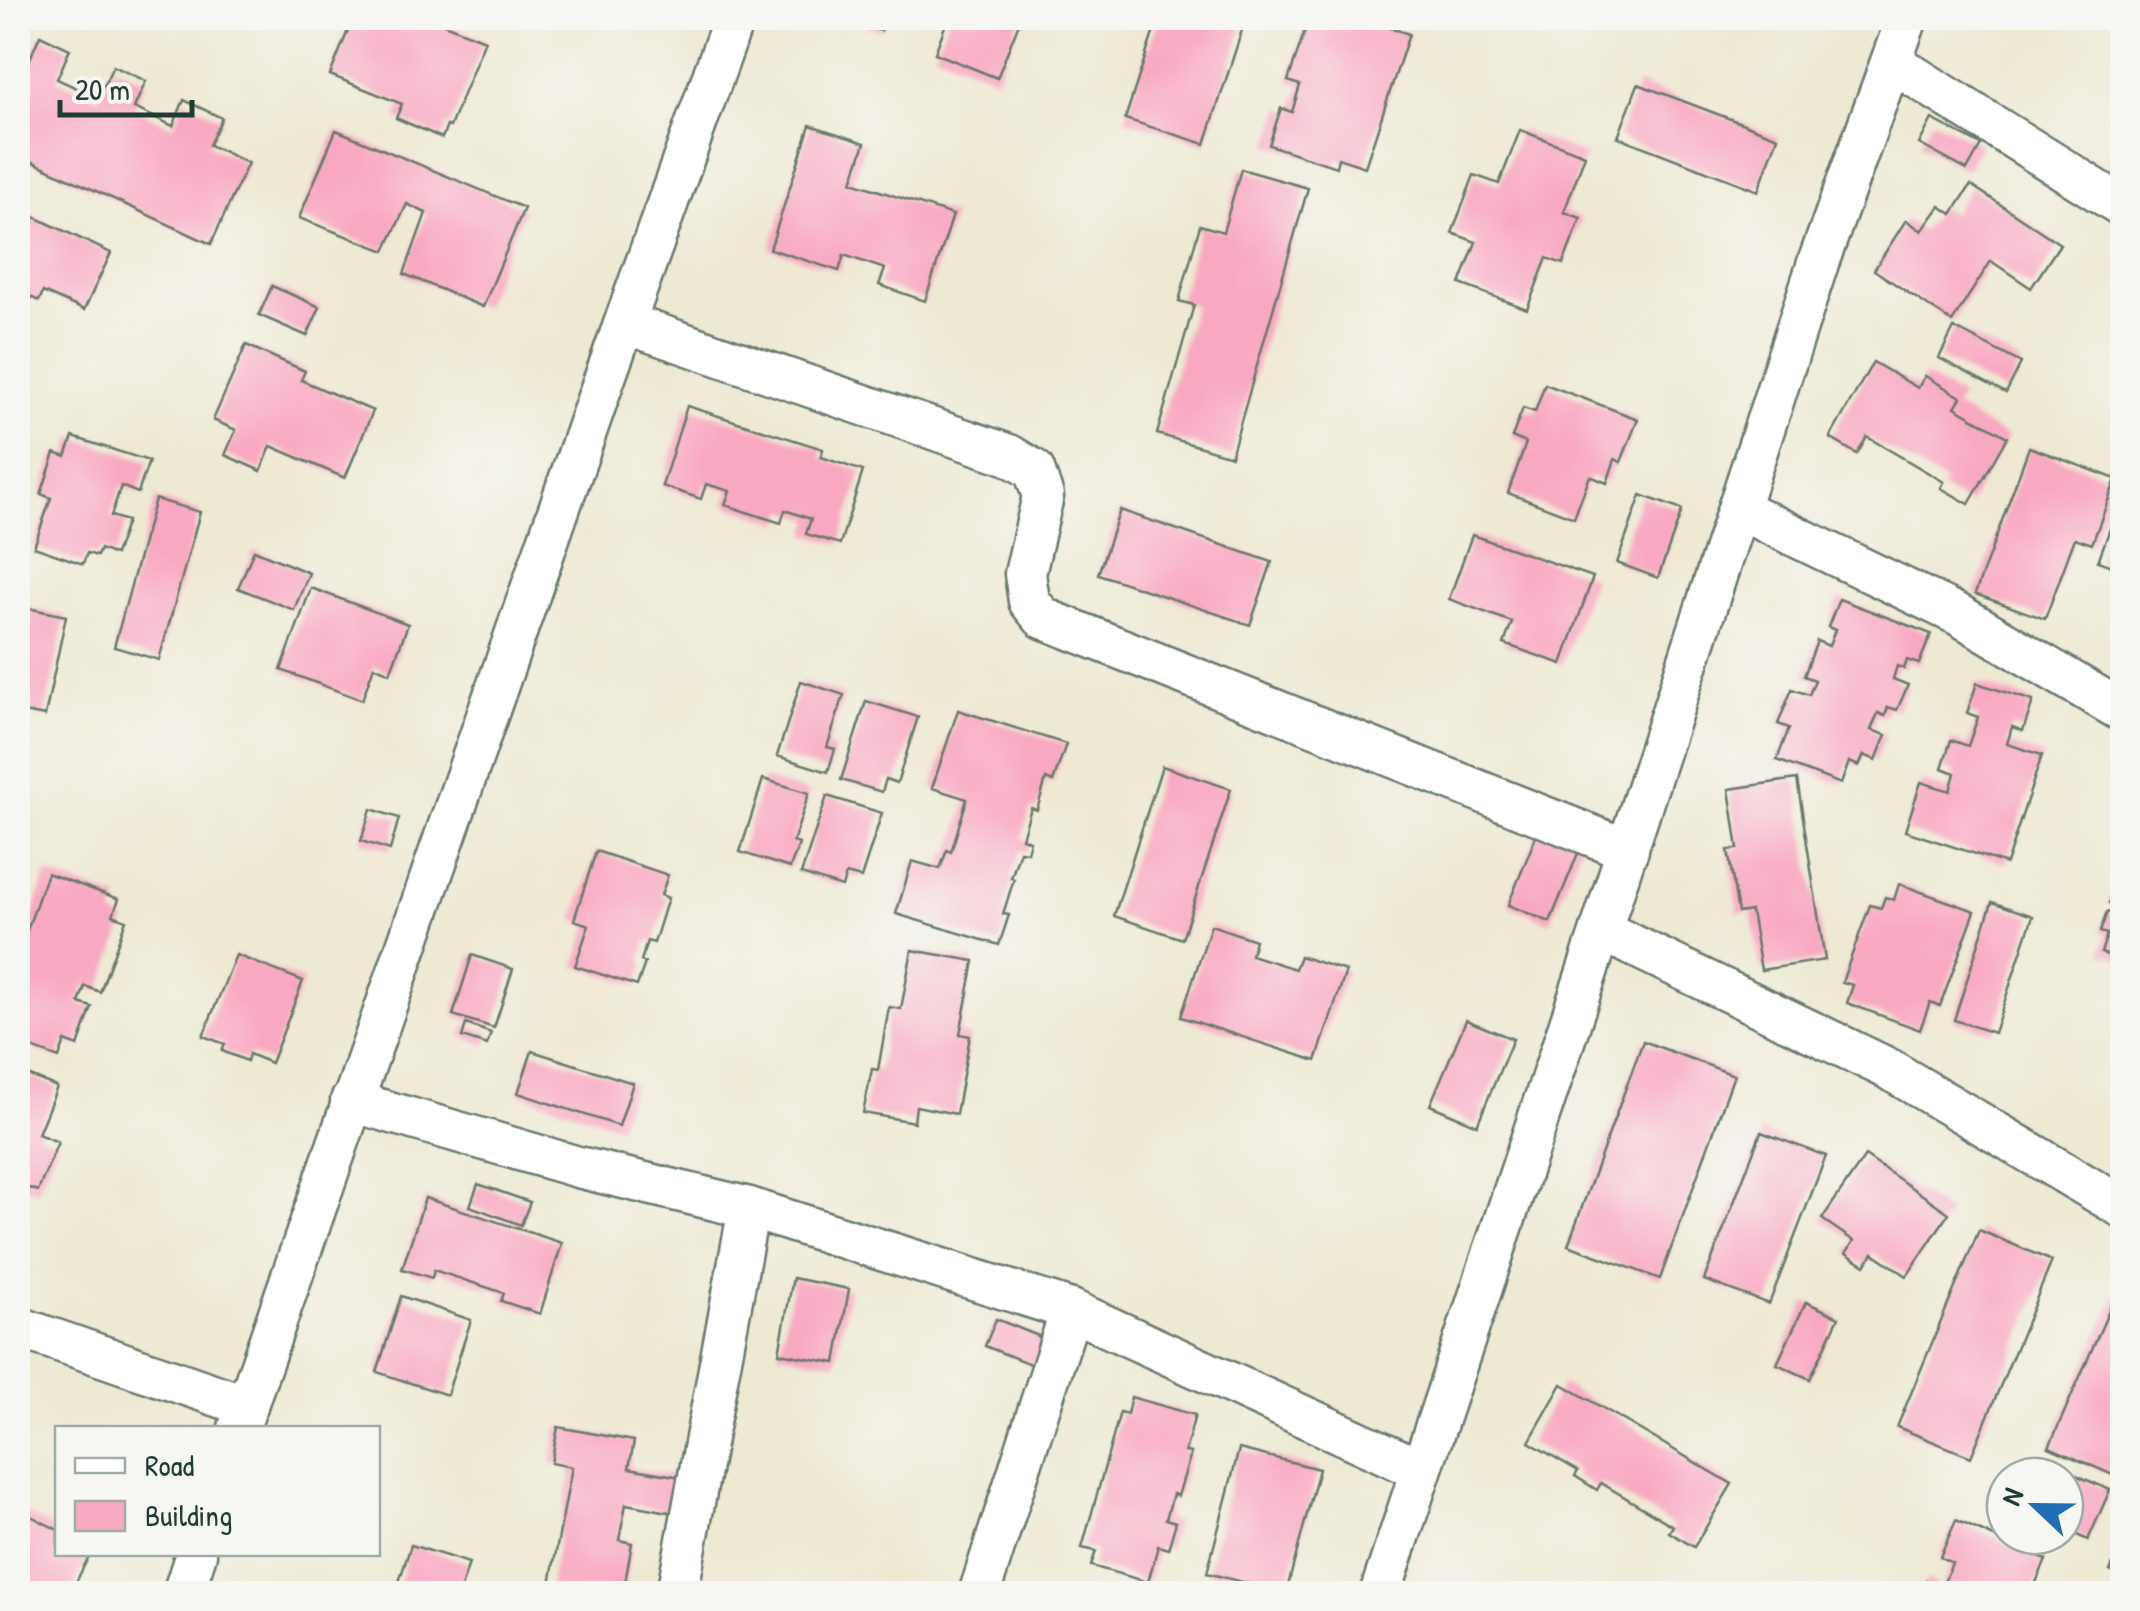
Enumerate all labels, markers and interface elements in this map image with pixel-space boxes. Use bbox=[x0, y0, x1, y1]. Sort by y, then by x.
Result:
scale bar bbox=[60, 55, 192, 117]
text: 20 m bbox=[75, 69, 130, 109]
legend bbox=[55, 1426, 380, 1556]
text: Road bbox=[145, 1445, 194, 1485]
north arrow bbox=[1985, 1456, 2085, 1556]
text: N bbox=[1991, 1483, 2032, 1511]
text: Building bbox=[145, 1495, 232, 1535]

